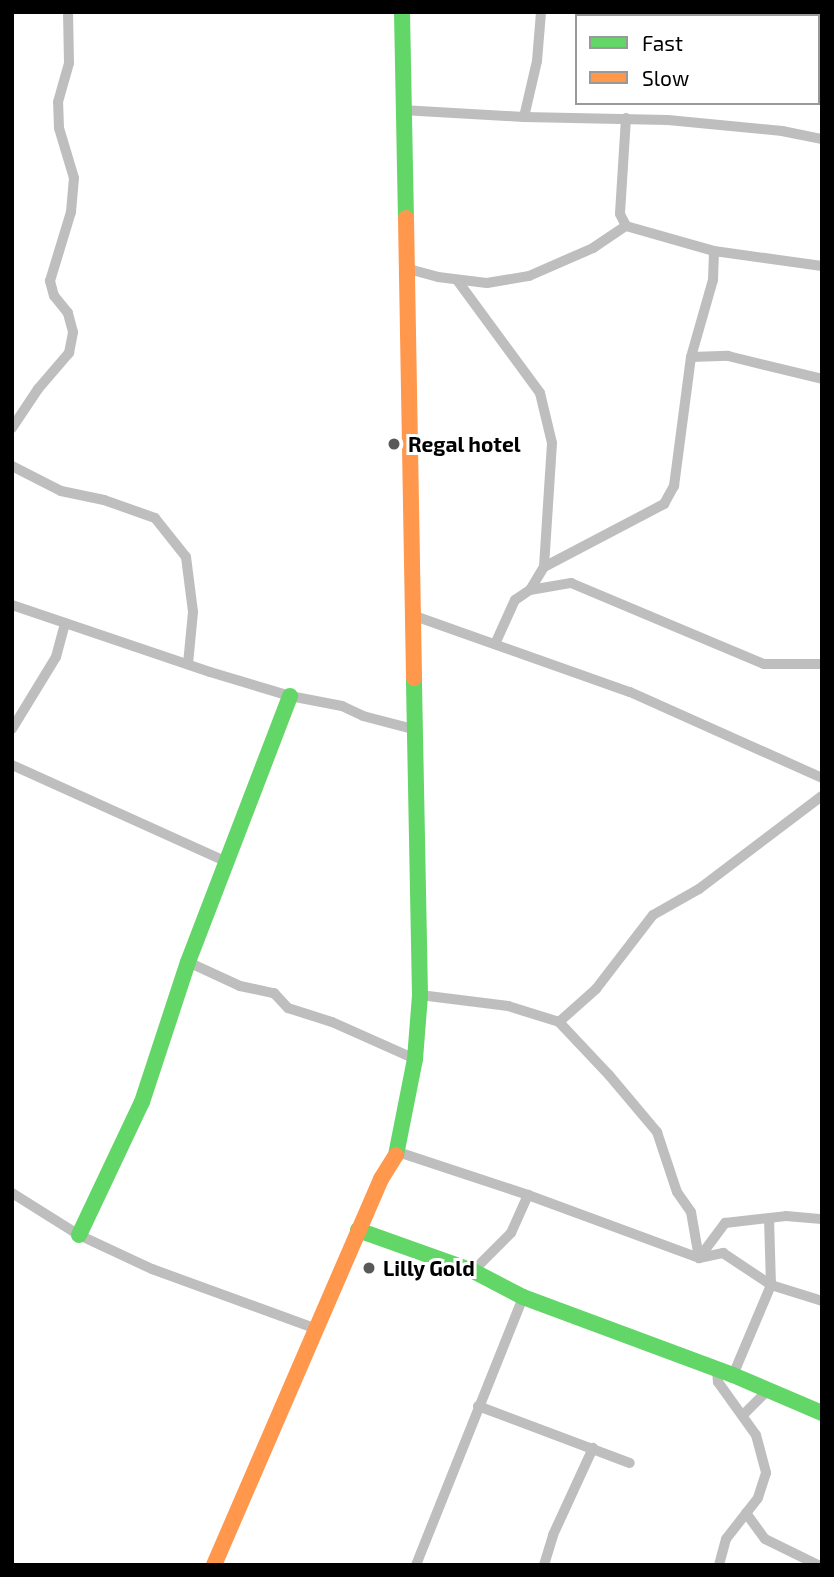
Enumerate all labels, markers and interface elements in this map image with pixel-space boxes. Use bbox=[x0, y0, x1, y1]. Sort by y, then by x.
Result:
legend bbox=[575, 14, 820, 105]
text: Fast bbox=[642, 30, 683, 55]
text: Slow bbox=[642, 65, 689, 90]
place label: Regal hotel bbox=[408, 431, 521, 457]
marker: Regal hotel bbox=[386, 436, 402, 452]
place label: Lilly Gold bbox=[383, 1255, 475, 1281]
marker: Lilly Gold bbox=[361, 1260, 377, 1276]

